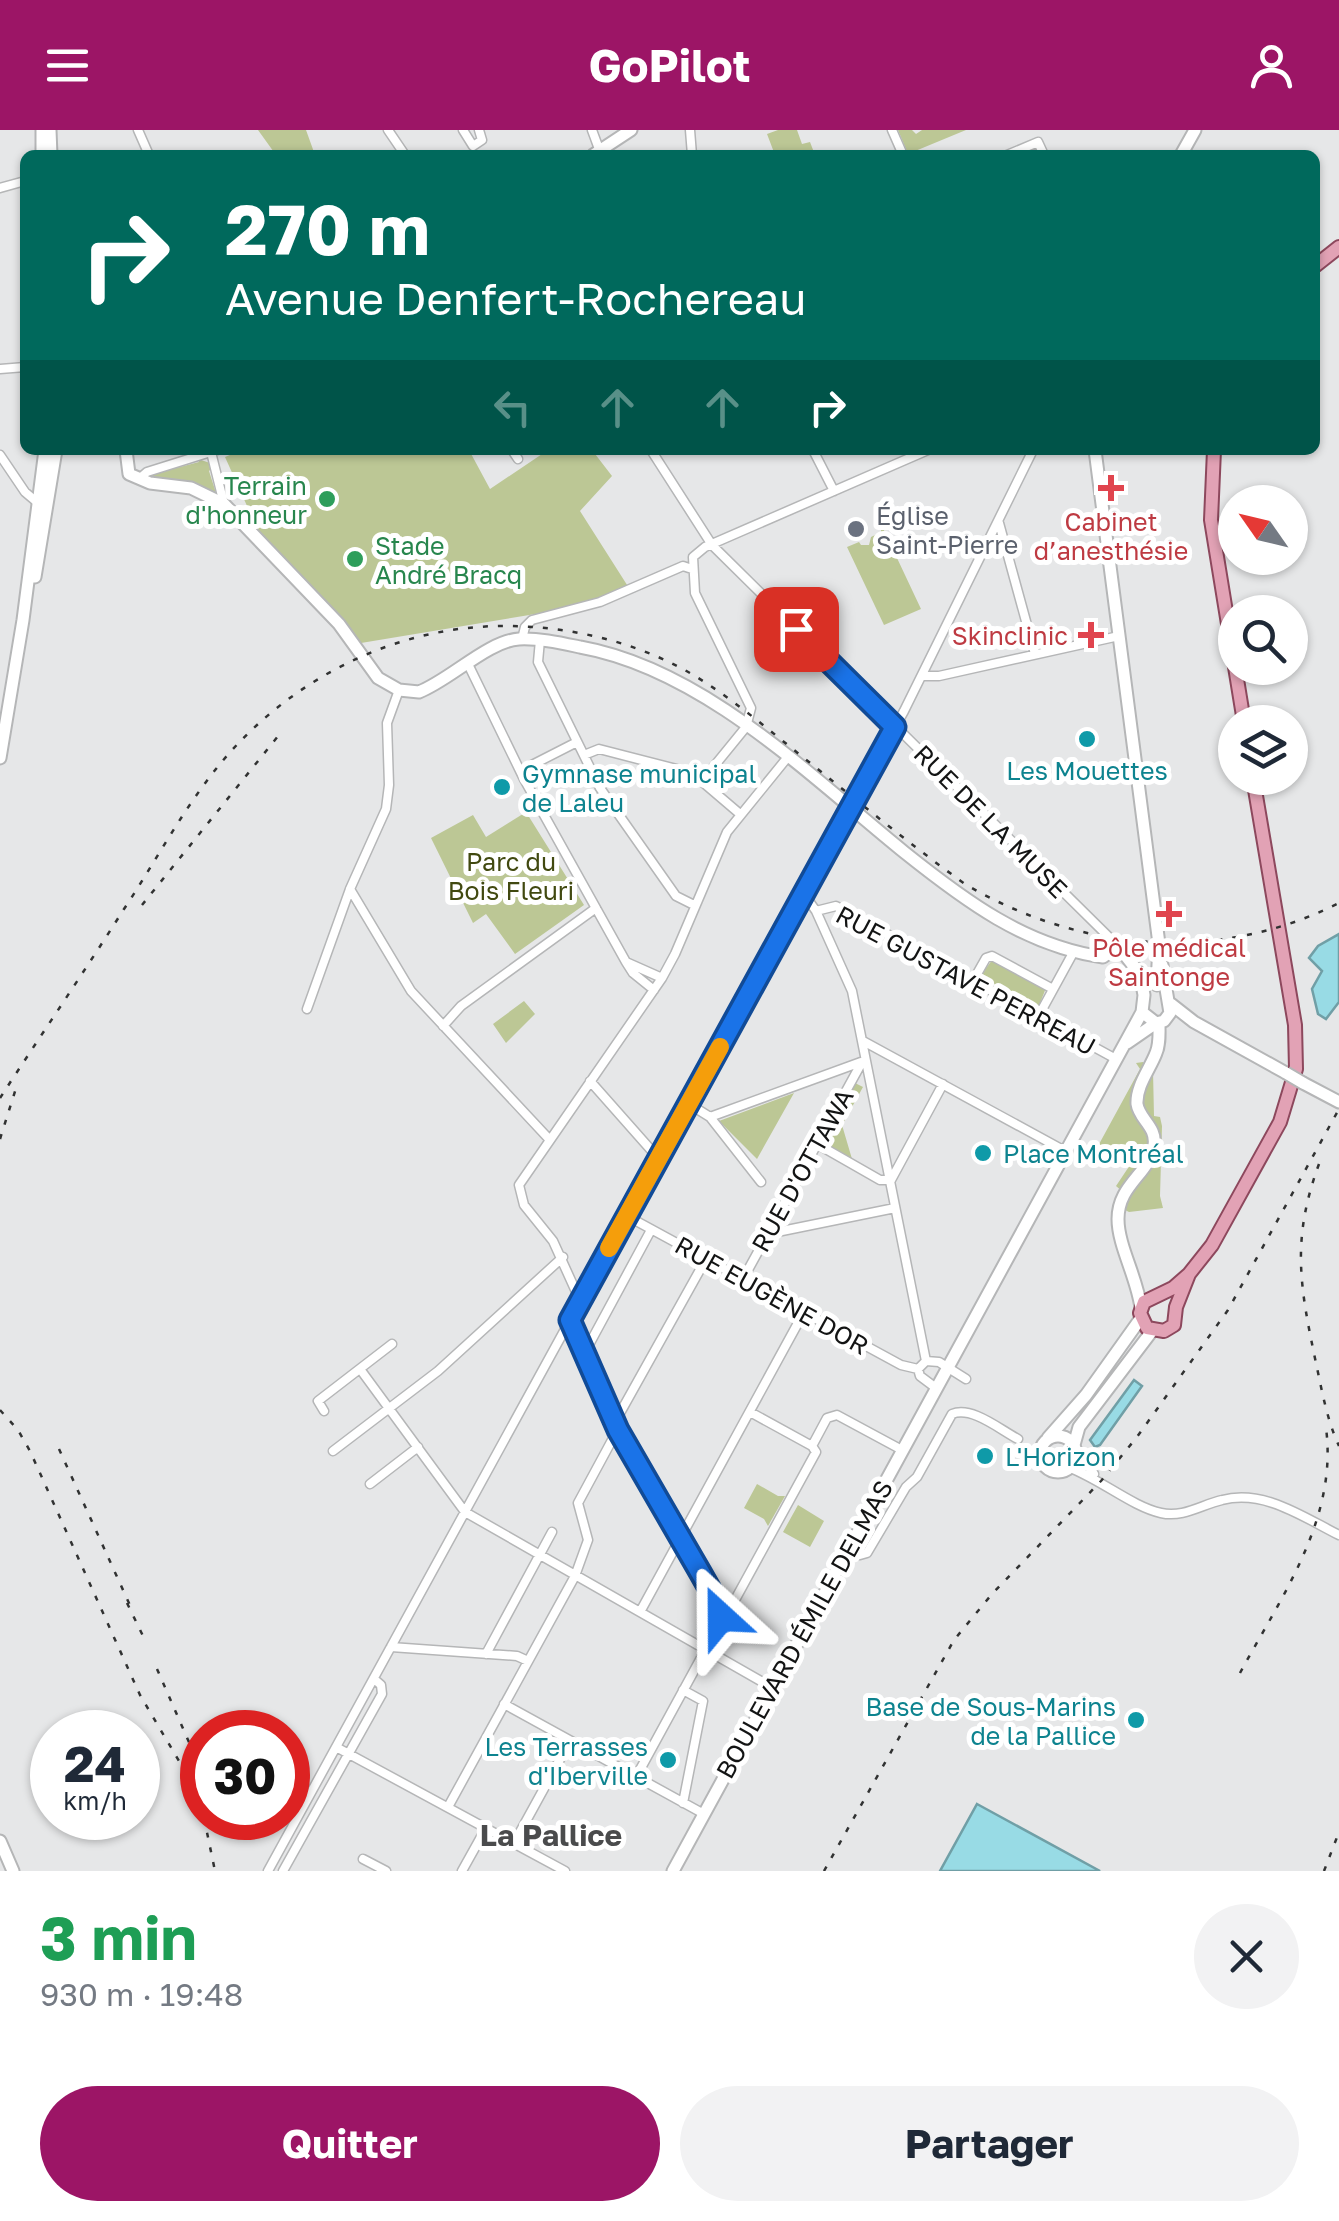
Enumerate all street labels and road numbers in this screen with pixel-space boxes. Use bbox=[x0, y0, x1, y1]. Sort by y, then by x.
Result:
street label: RUE DE LA MUSE bbox=[908, 738, 1074, 904]
street label: RUE GUSTAVE PERREAU bbox=[831, 898, 1101, 1062]
street label: RUE D'OTTAWA bbox=[744, 1083, 860, 1257]
street label: RUE EUGÈNE DOR bbox=[670, 1229, 874, 1361]
street label: BOULEVARD ÉMILE DELMAS bbox=[709, 1474, 899, 1784]

